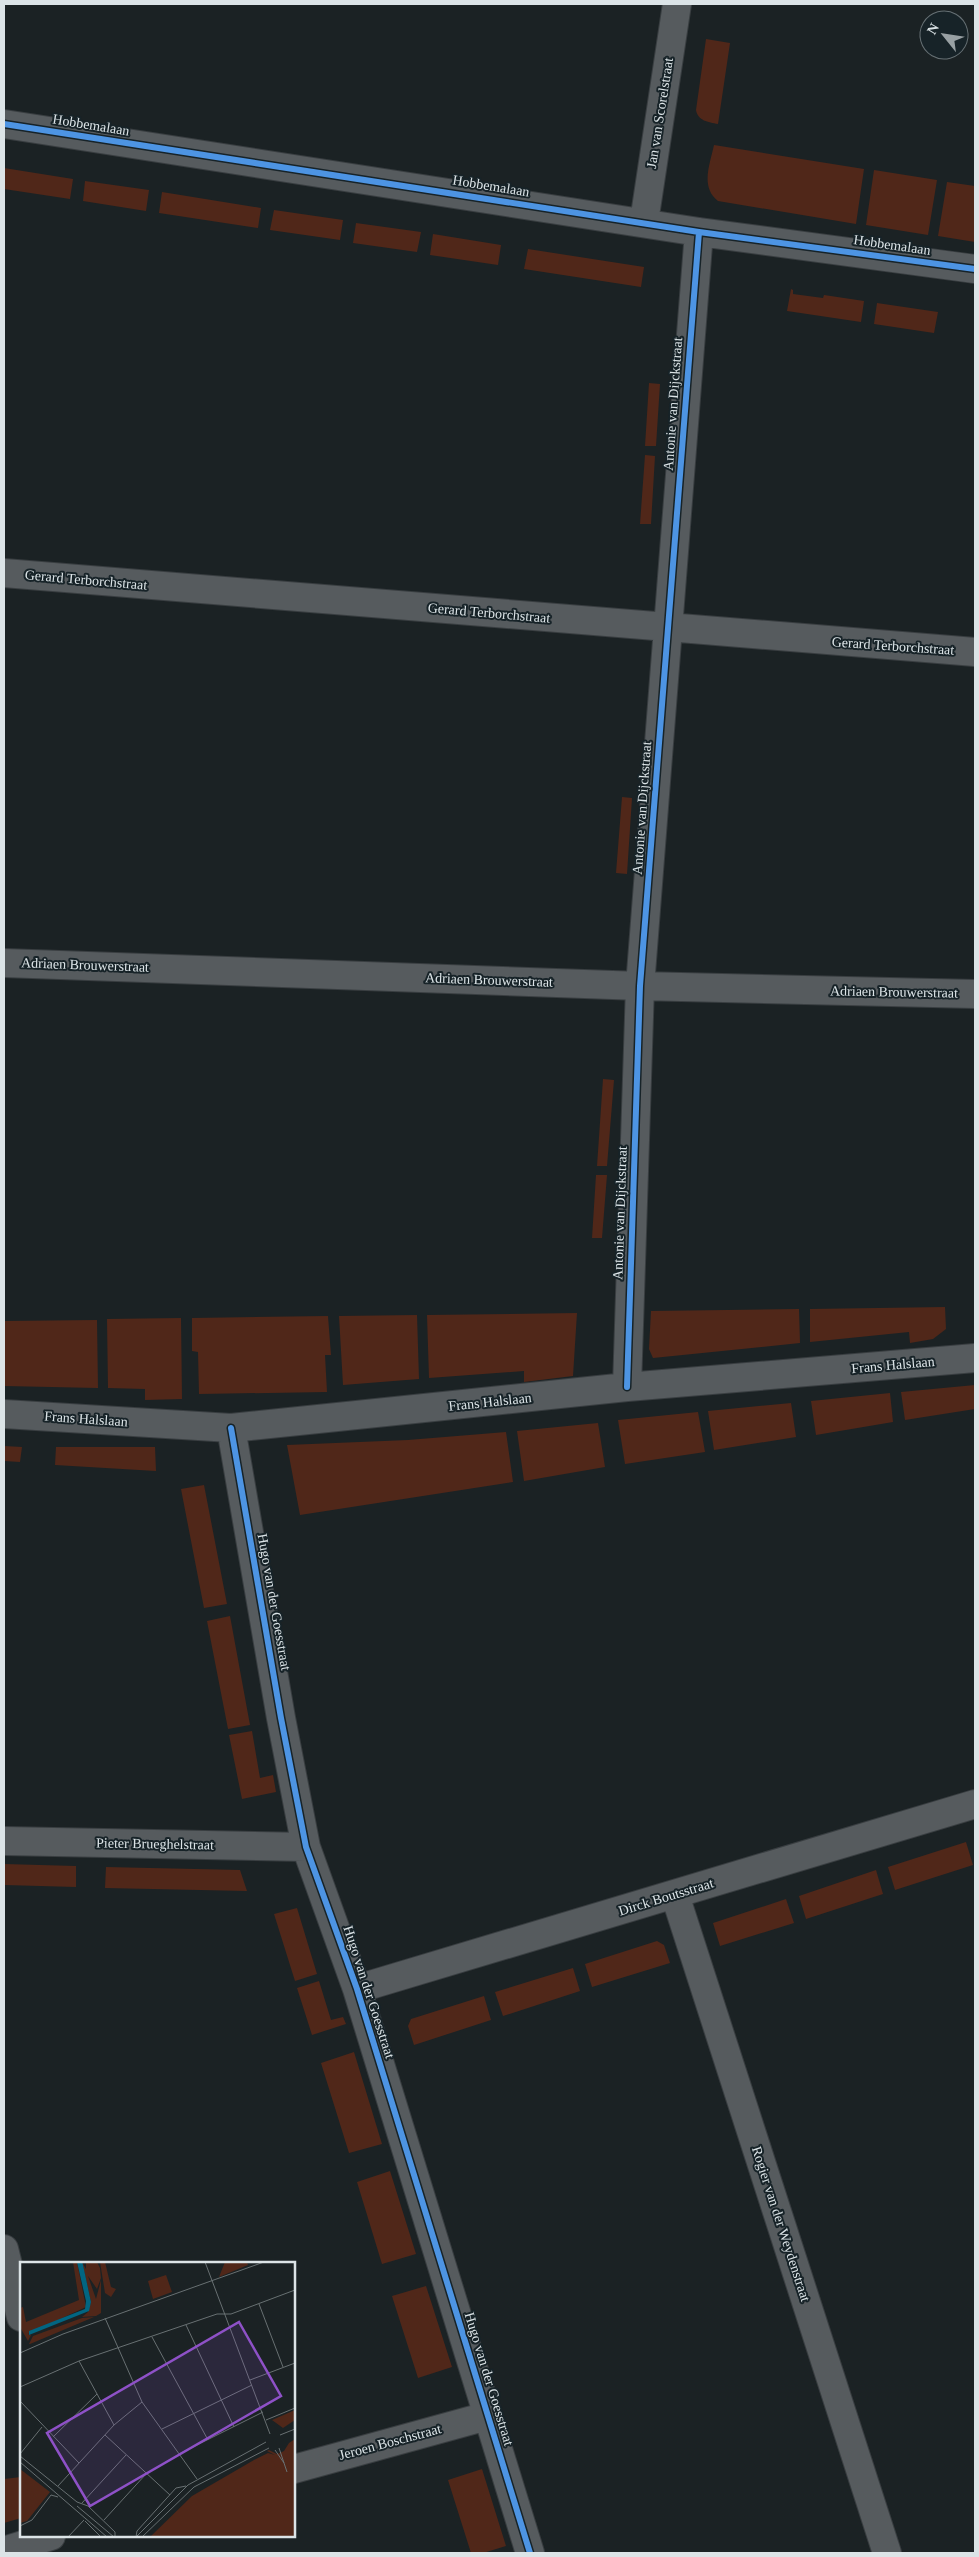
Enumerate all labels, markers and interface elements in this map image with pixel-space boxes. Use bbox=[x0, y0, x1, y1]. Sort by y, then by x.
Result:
north arrow bbox=[919, 10, 969, 60]
text: N bbox=[924, 21, 942, 37]
street label: Jan van Scorelstraat bbox=[644, 56, 676, 169]
street label: Hobbemalaan bbox=[51, 112, 131, 138]
street label: Hobbemalaan bbox=[451, 173, 531, 199]
street label: Hobbemalaan bbox=[852, 232, 932, 258]
street label: Antonie van Dijckstraat bbox=[661, 337, 685, 471]
street label: Gerard Terborchstraat bbox=[24, 567, 148, 593]
street label: Gerard Terborchstraat bbox=[427, 600, 551, 626]
street label: Gerard Terborchstraat bbox=[831, 634, 955, 658]
street label: Antonie van Dijckstraat bbox=[630, 741, 654, 875]
street label: Adriaen Brouwerstraat bbox=[21, 955, 149, 975]
street label: Adriaen Brouwerstraat bbox=[425, 970, 553, 990]
street label: Adriaen Brouwerstraat bbox=[830, 983, 958, 1001]
street label: Antonie van Dijckstraat bbox=[610, 1146, 630, 1280]
street label: Frans Halslaan bbox=[851, 1354, 935, 1376]
street label: Frans Halslaan bbox=[448, 1390, 532, 1414]
street label: Frans Halslaan bbox=[44, 1409, 128, 1429]
street label: Hugo van der Goesstraat bbox=[255, 1532, 293, 1672]
street label: Pieter Brueghelstraat bbox=[96, 1835, 214, 1853]
street label: Dirck Boutsstraat bbox=[617, 1875, 715, 1919]
street label: Hugo van der Goesstraat bbox=[340, 1924, 398, 2060]
street label: Rogier van der Weydenstraat bbox=[749, 2145, 813, 2304]
inset map bbox=[20, 2262, 295, 2537]
street label: Hugo van der Goesstraat bbox=[462, 2310, 516, 2448]
street label: Jeroen Boschstraat bbox=[337, 2421, 443, 2463]

